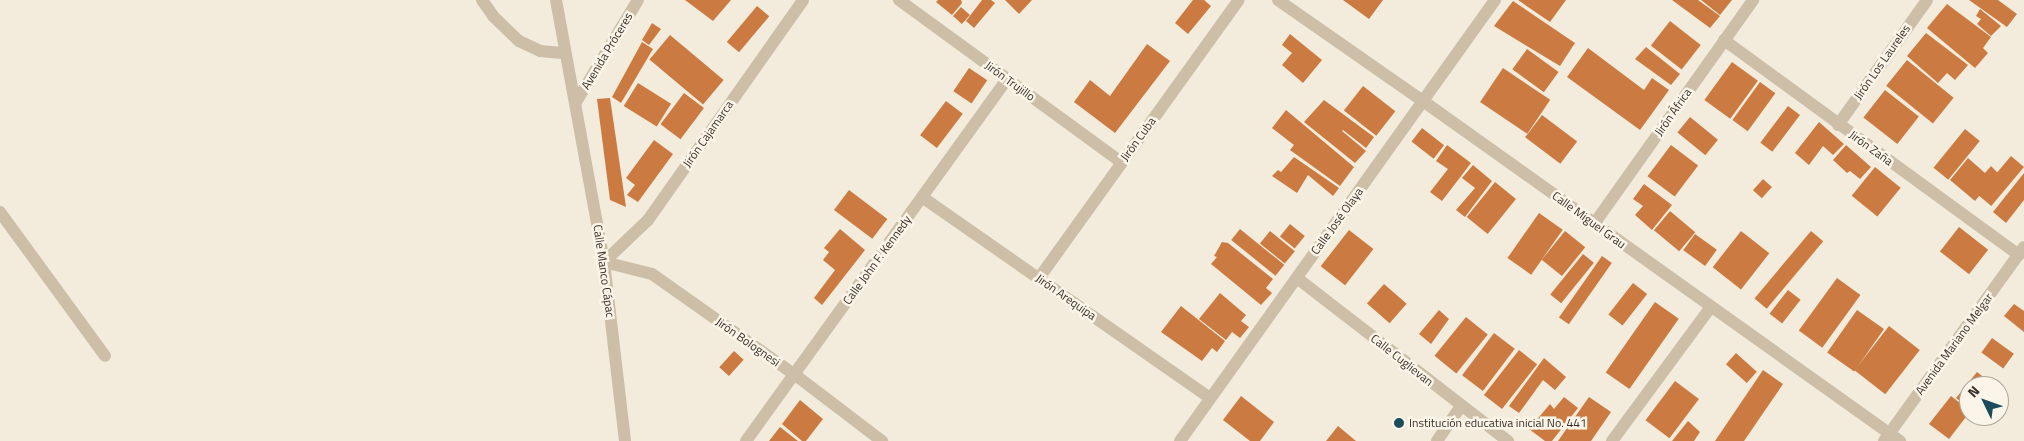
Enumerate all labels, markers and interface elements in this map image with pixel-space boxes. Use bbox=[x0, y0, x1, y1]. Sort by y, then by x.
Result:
street label: Avenida Próceres bbox=[578, 10, 636, 92]
street label: Jirón Los Laureles bbox=[1851, 22, 1913, 102]
street label: Jirón Trujillo bbox=[982, 58, 1038, 104]
street label: Jirón África bbox=[1651, 86, 1695, 138]
street label: Jirón Cajamarca bbox=[680, 98, 736, 170]
street label: Jirón Cuba bbox=[1117, 114, 1159, 164]
street label: Jirón Zaña bbox=[1846, 127, 1896, 169]
street label: Calle José Olaya bbox=[1308, 185, 1366, 257]
street label: Calle Miguel Grau bbox=[1549, 188, 1629, 252]
street label: Calle John F. Kennedy bbox=[840, 213, 914, 307]
street label: Calle Manco Cápac bbox=[590, 224, 618, 318]
street label: Jirón Arequipa bbox=[1033, 271, 1099, 323]
street label: Avenida Mariano Melgar bbox=[1912, 290, 1996, 398]
street label: Jirón Bolognesi bbox=[713, 315, 783, 369]
street label: Calle Cuglievan bbox=[1368, 331, 1436, 389]
north arrow bbox=[1959, 376, 2009, 426]
text: N bbox=[1962, 381, 1984, 402]
place label: Institución educativa inicial No. 441 bbox=[1409, 416, 1587, 430]
marker: Institución educativa inicial No. 441 bbox=[1393, 417, 1405, 429]

